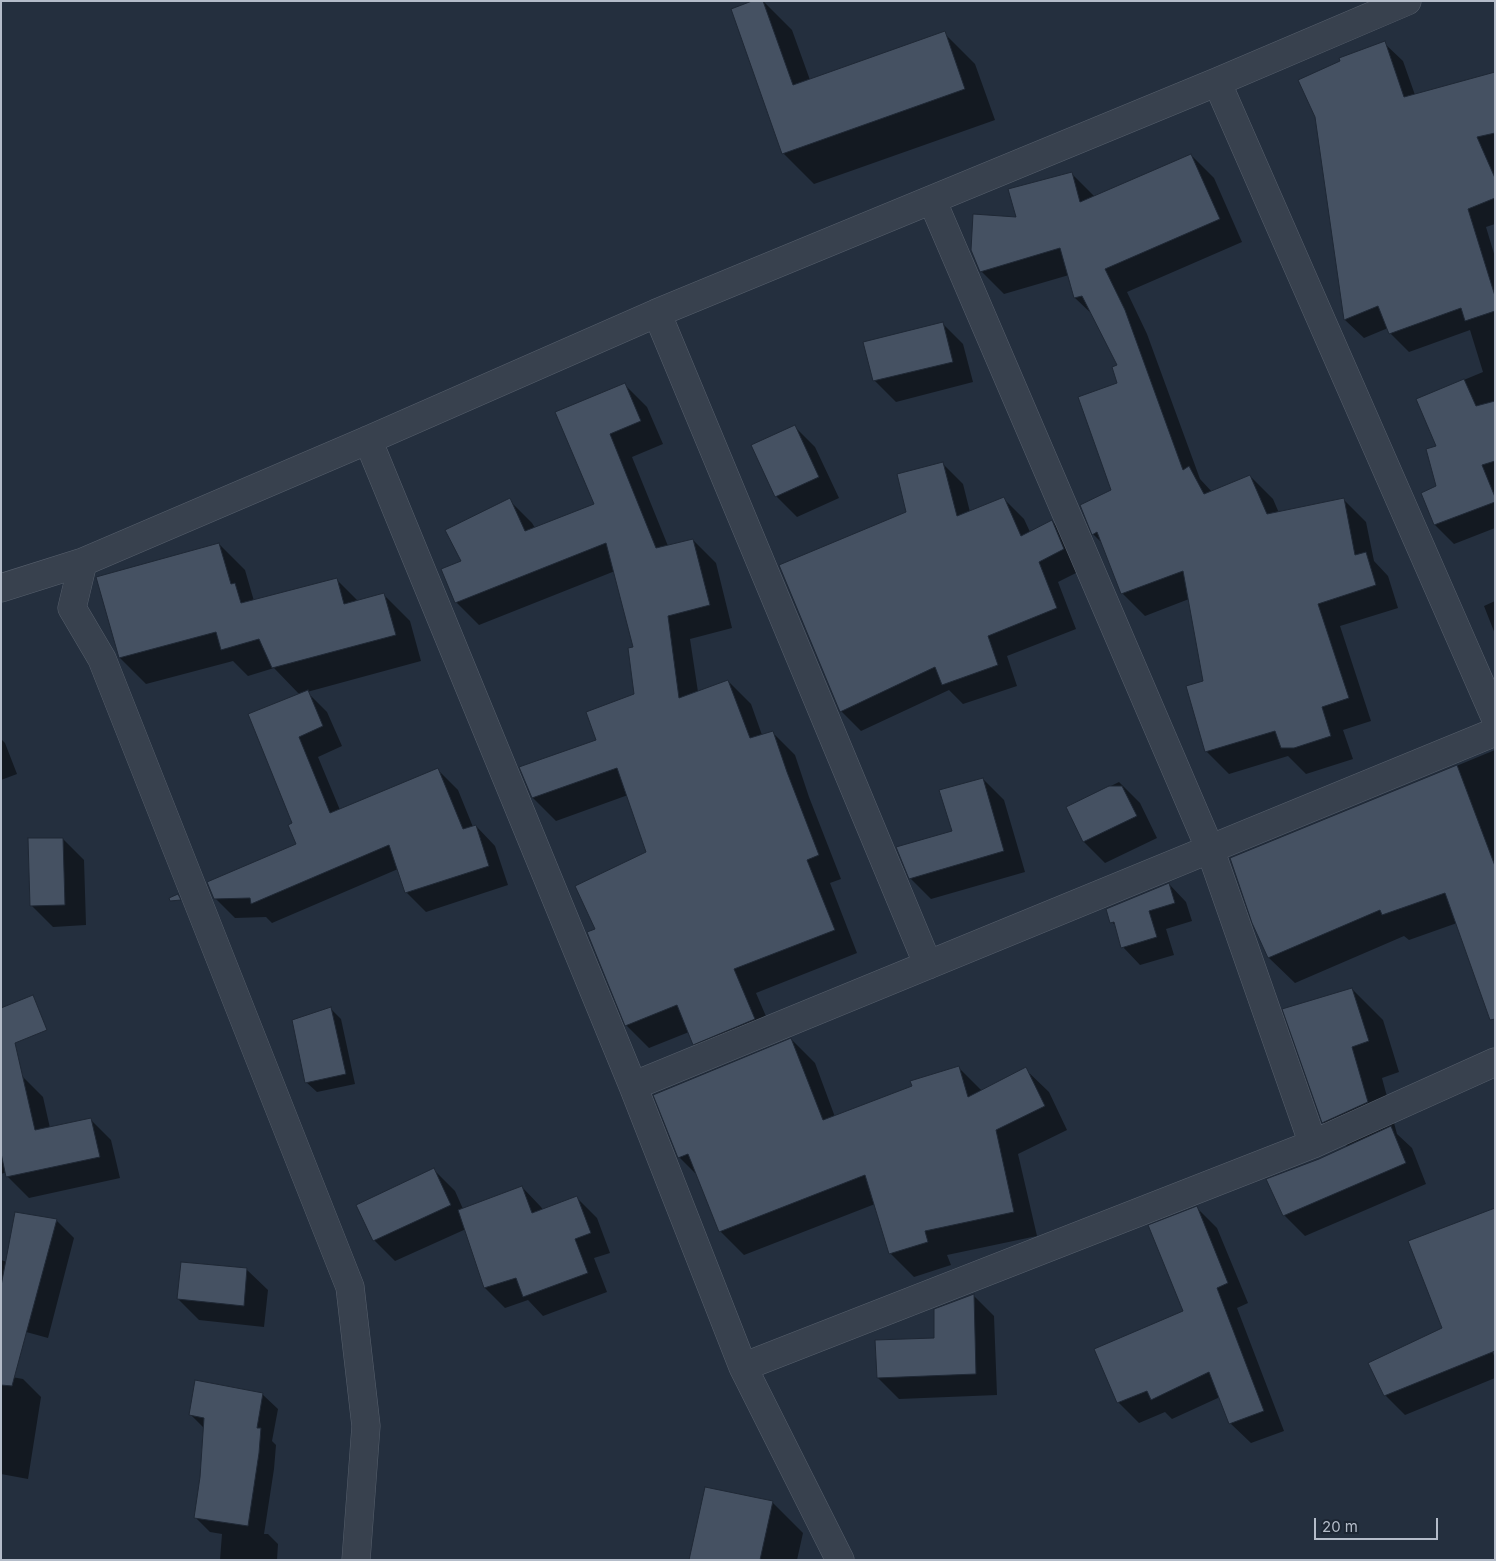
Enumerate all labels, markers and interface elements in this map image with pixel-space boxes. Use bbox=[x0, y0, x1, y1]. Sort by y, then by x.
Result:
scale bar bbox=[1316, 1508, 1440, 1540]
text: 20 m bbox=[1322, 1517, 1358, 1536]

